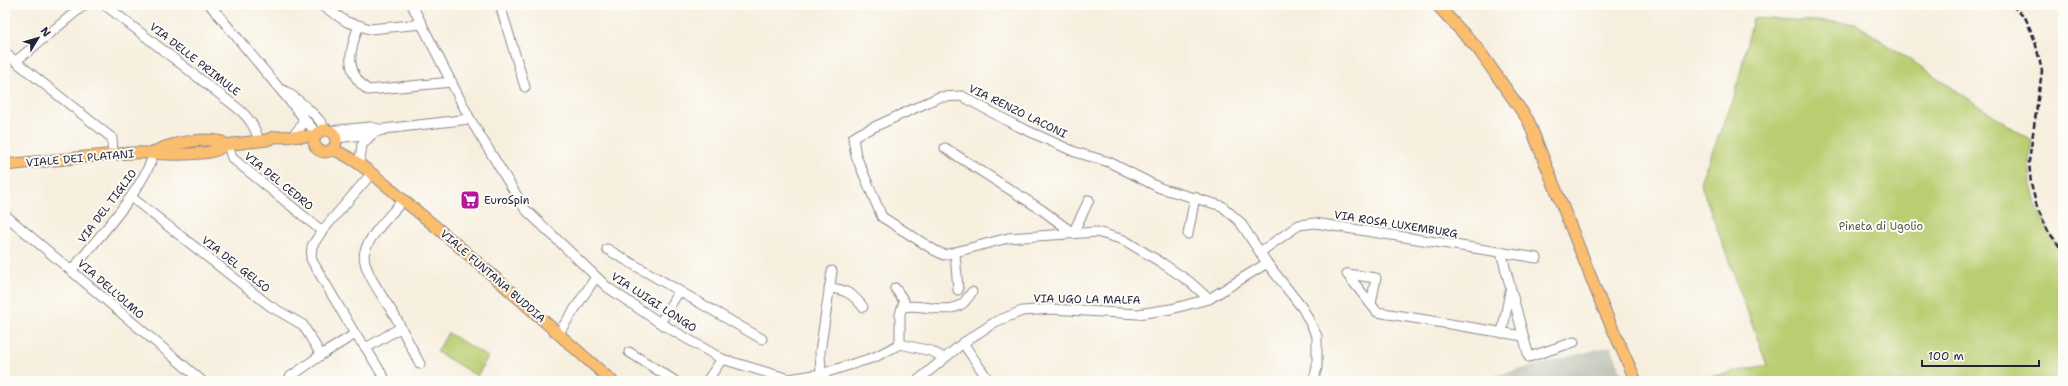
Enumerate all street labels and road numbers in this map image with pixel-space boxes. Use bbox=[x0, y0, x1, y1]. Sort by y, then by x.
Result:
street label: VIA DELLE PRIMULE bbox=[146, 19, 243, 100]
street label: VIA RENZO LACONI bbox=[966, 81, 1070, 142]
street label: VIALE DEI PLATANI bbox=[25, 146, 135, 171]
street label: VIA DEL CEDRO bbox=[241, 149, 316, 214]
street label: VIA DEL TIGLIO bbox=[75, 166, 140, 246]
street label: VIA ROSA LUXEMBURG bbox=[1333, 207, 1460, 242]
street label: VIALE FUNTANA BUDDIA bbox=[437, 226, 549, 326]
street label: VIA DEL GELSO bbox=[198, 233, 273, 296]
street label: VIA DELL'OLMO bbox=[74, 256, 147, 323]
street label: VIA LUIGI LONGO bbox=[608, 269, 700, 336]
street label: VIA UGO LA MALFA bbox=[1033, 291, 1141, 308]

